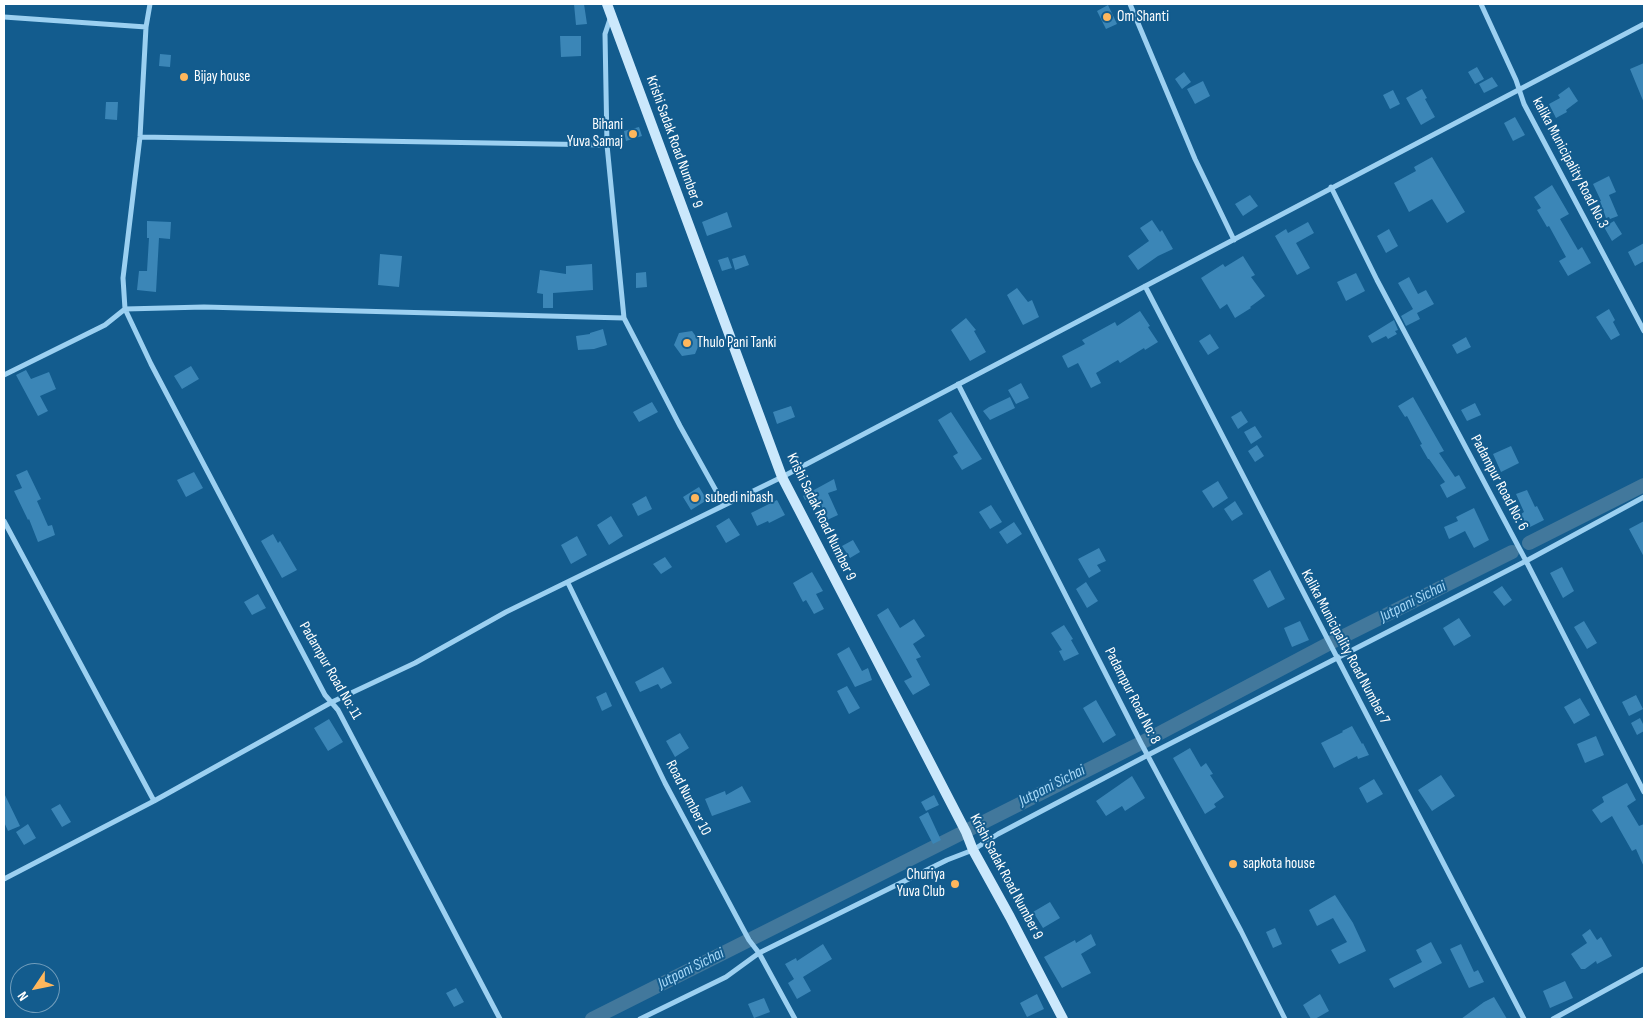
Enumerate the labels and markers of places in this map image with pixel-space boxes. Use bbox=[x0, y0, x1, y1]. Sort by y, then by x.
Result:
place label: Om Shanti bbox=[1117, 8, 1169, 26]
marker: Om Shanti bbox=[1101, 11, 1113, 23]
place label: Bijay house bbox=[194, 68, 250, 86]
marker: Bijay house bbox=[178, 71, 190, 83]
place label: Bihani Yuva Samaj bbox=[567, 116, 623, 151]
marker: Bihani Yuva Samaj bbox=[627, 128, 639, 140]
place label: Thulo Pani Tanki bbox=[697, 334, 776, 352]
marker: Thulo Pani Tanki bbox=[681, 337, 693, 349]
place label: subedi nibash bbox=[705, 489, 773, 507]
marker: subedi nibash bbox=[689, 492, 701, 504]
place label: sapkota house bbox=[1243, 855, 1315, 873]
marker: sapkota house bbox=[1227, 858, 1239, 870]
place label: Churiya Yuva Club bbox=[897, 866, 945, 901]
marker: Churiya Yuva Club bbox=[949, 878, 961, 890]

